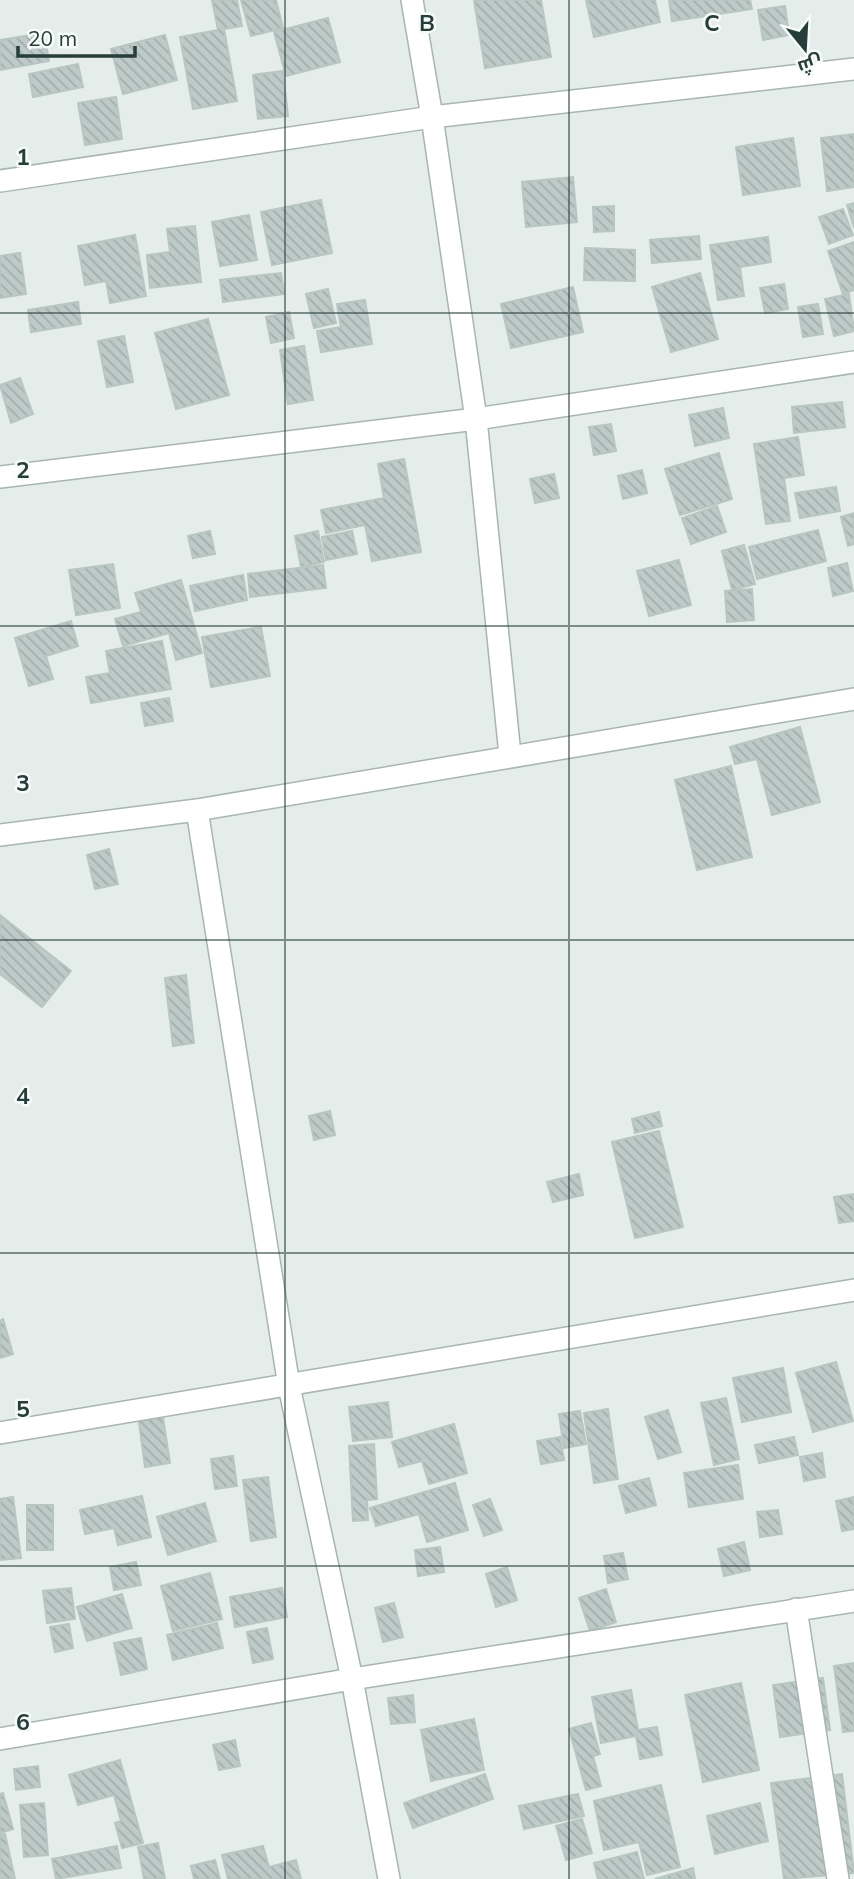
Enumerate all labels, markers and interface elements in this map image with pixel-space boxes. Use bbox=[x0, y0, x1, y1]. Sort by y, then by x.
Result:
text: B bbox=[419, 8, 435, 37]
text: C bbox=[704, 8, 720, 37]
scale bar bbox=[18, 14, 135, 58]
north arrow bbox=[770, 14, 840, 84]
text: 20 m bbox=[28, 25, 77, 51]
text: ش bbox=[795, 50, 826, 80]
text: 1 bbox=[16, 142, 30, 171]
text: 2 bbox=[16, 455, 30, 484]
text: 3 bbox=[16, 768, 30, 797]
text: 4 bbox=[16, 1081, 30, 1110]
text: 5 bbox=[16, 1394, 30, 1423]
text: 6 bbox=[16, 1707, 30, 1736]

